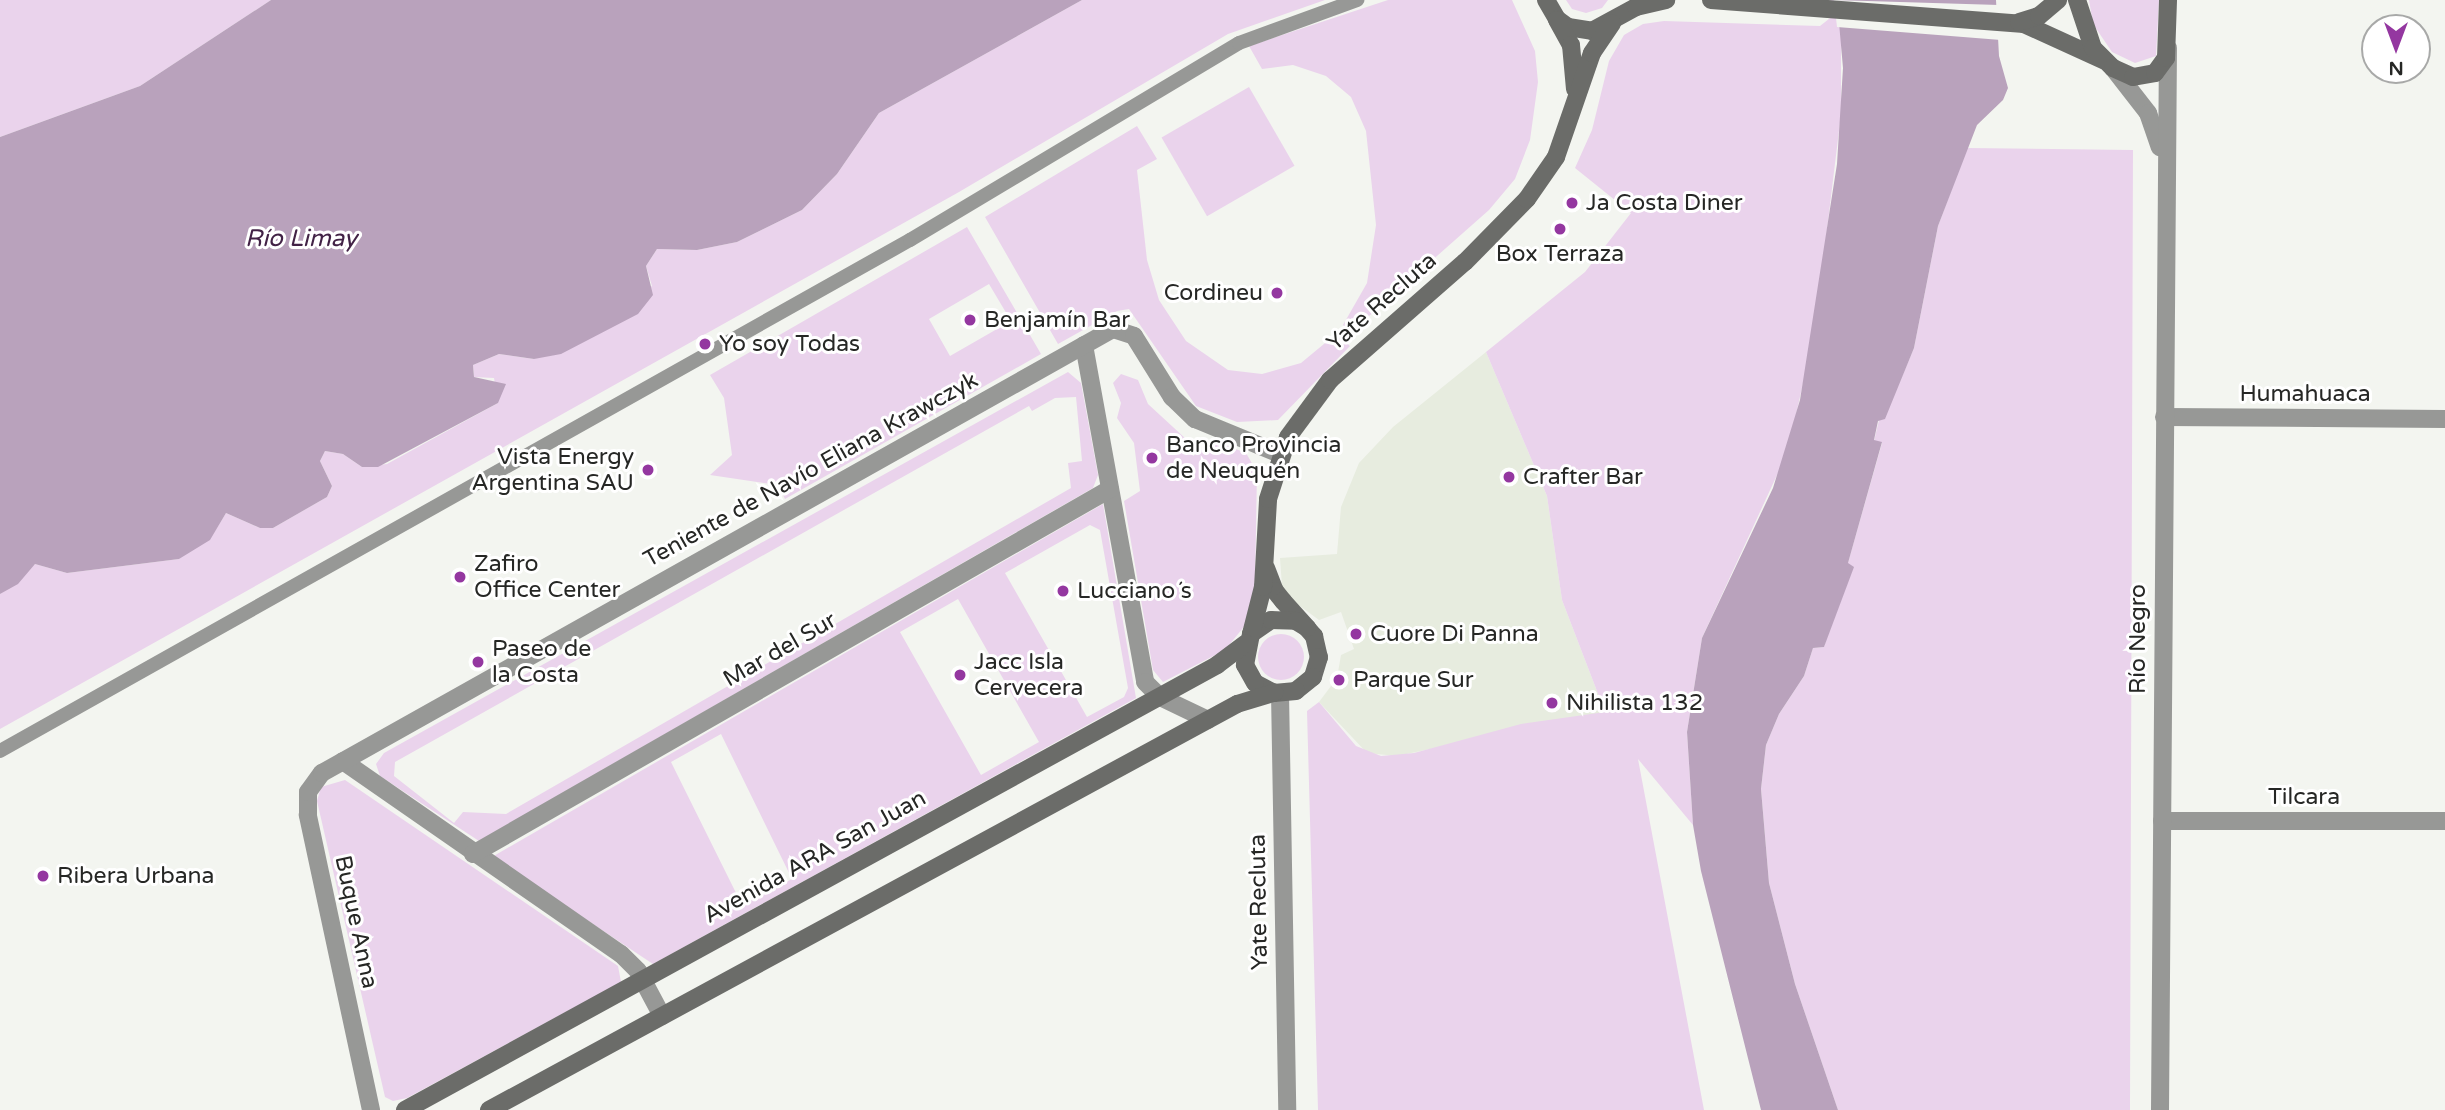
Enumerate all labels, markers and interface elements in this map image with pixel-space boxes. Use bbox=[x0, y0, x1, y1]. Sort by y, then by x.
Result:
north arrow bbox=[2361, 14, 2431, 84]
text: N bbox=[2388, 57, 2404, 79]
place label: Ja Costa Diner bbox=[1586, 189, 1742, 217]
marker: Ja Costa Diner bbox=[1564, 195, 1580, 211]
marker: Box Terraza bbox=[1552, 221, 1568, 237]
water label: Río Limay bbox=[245, 225, 357, 253]
place label: Box Terraza bbox=[1496, 240, 1624, 268]
street label: Yate Recluta bbox=[1322, 247, 1442, 357]
place label: Cordineu bbox=[1164, 279, 1263, 307]
marker: Cordineu bbox=[1269, 285, 1285, 301]
place label: Benjamín Bar bbox=[984, 306, 1130, 334]
marker: Benjamín Bar bbox=[962, 312, 978, 328]
place label: Yo soy Todas bbox=[719, 330, 860, 358]
marker: Yo soy Todas bbox=[697, 336, 713, 352]
street label: Teniente de Navío Eliana Krawczyk bbox=[639, 366, 983, 574]
street label: Humahuaca bbox=[2239, 380, 2371, 408]
place label: Banco Provincia de Neuquén bbox=[1166, 431, 1341, 485]
place label: Vista Energy Argentina SAU bbox=[472, 443, 634, 497]
marker: Banco Provincia de Neuquén bbox=[1144, 450, 1160, 466]
marker: Vista Energy Argentina SAU bbox=[640, 462, 656, 478]
place label: Crafter Bar bbox=[1523, 463, 1643, 491]
marker: Crafter Bar bbox=[1501, 469, 1517, 485]
place label: Zafiro Office Center bbox=[474, 550, 620, 604]
marker: Zafiro Office Center bbox=[452, 569, 468, 585]
place label: Lucciano´s bbox=[1077, 577, 1192, 605]
marker: Lucciano´s bbox=[1055, 583, 1071, 599]
street label: Río Negro bbox=[2124, 584, 2152, 694]
street label: Mar del Sur bbox=[719, 607, 841, 693]
place label: Cuore Di Panna bbox=[1370, 620, 1539, 648]
marker: Cuore Di Panna bbox=[1348, 626, 1364, 642]
place label: Paseo de la Costa bbox=[492, 635, 591, 689]
place label: Jacc Isla Cervecera bbox=[974, 648, 1083, 702]
marker: Paseo de la Costa bbox=[470, 654, 486, 670]
place label: Parque Sur bbox=[1353, 666, 1474, 694]
marker: Jacc Isla Cervecera bbox=[952, 667, 968, 683]
marker: Parque Sur bbox=[1331, 672, 1347, 688]
place label: Nihilista 132 bbox=[1566, 689, 1703, 717]
marker: Nihilista 132 bbox=[1544, 695, 1560, 711]
street label: Tilcara bbox=[2268, 783, 2340, 811]
street label: Avenida ARA San Juan bbox=[699, 784, 931, 930]
street label: Yate Recluta bbox=[1244, 834, 1274, 970]
street label: Buque Anna bbox=[328, 853, 384, 991]
place label: Ribera Urbana bbox=[57, 862, 215, 890]
marker: Ribera Urbana bbox=[35, 868, 51, 884]

